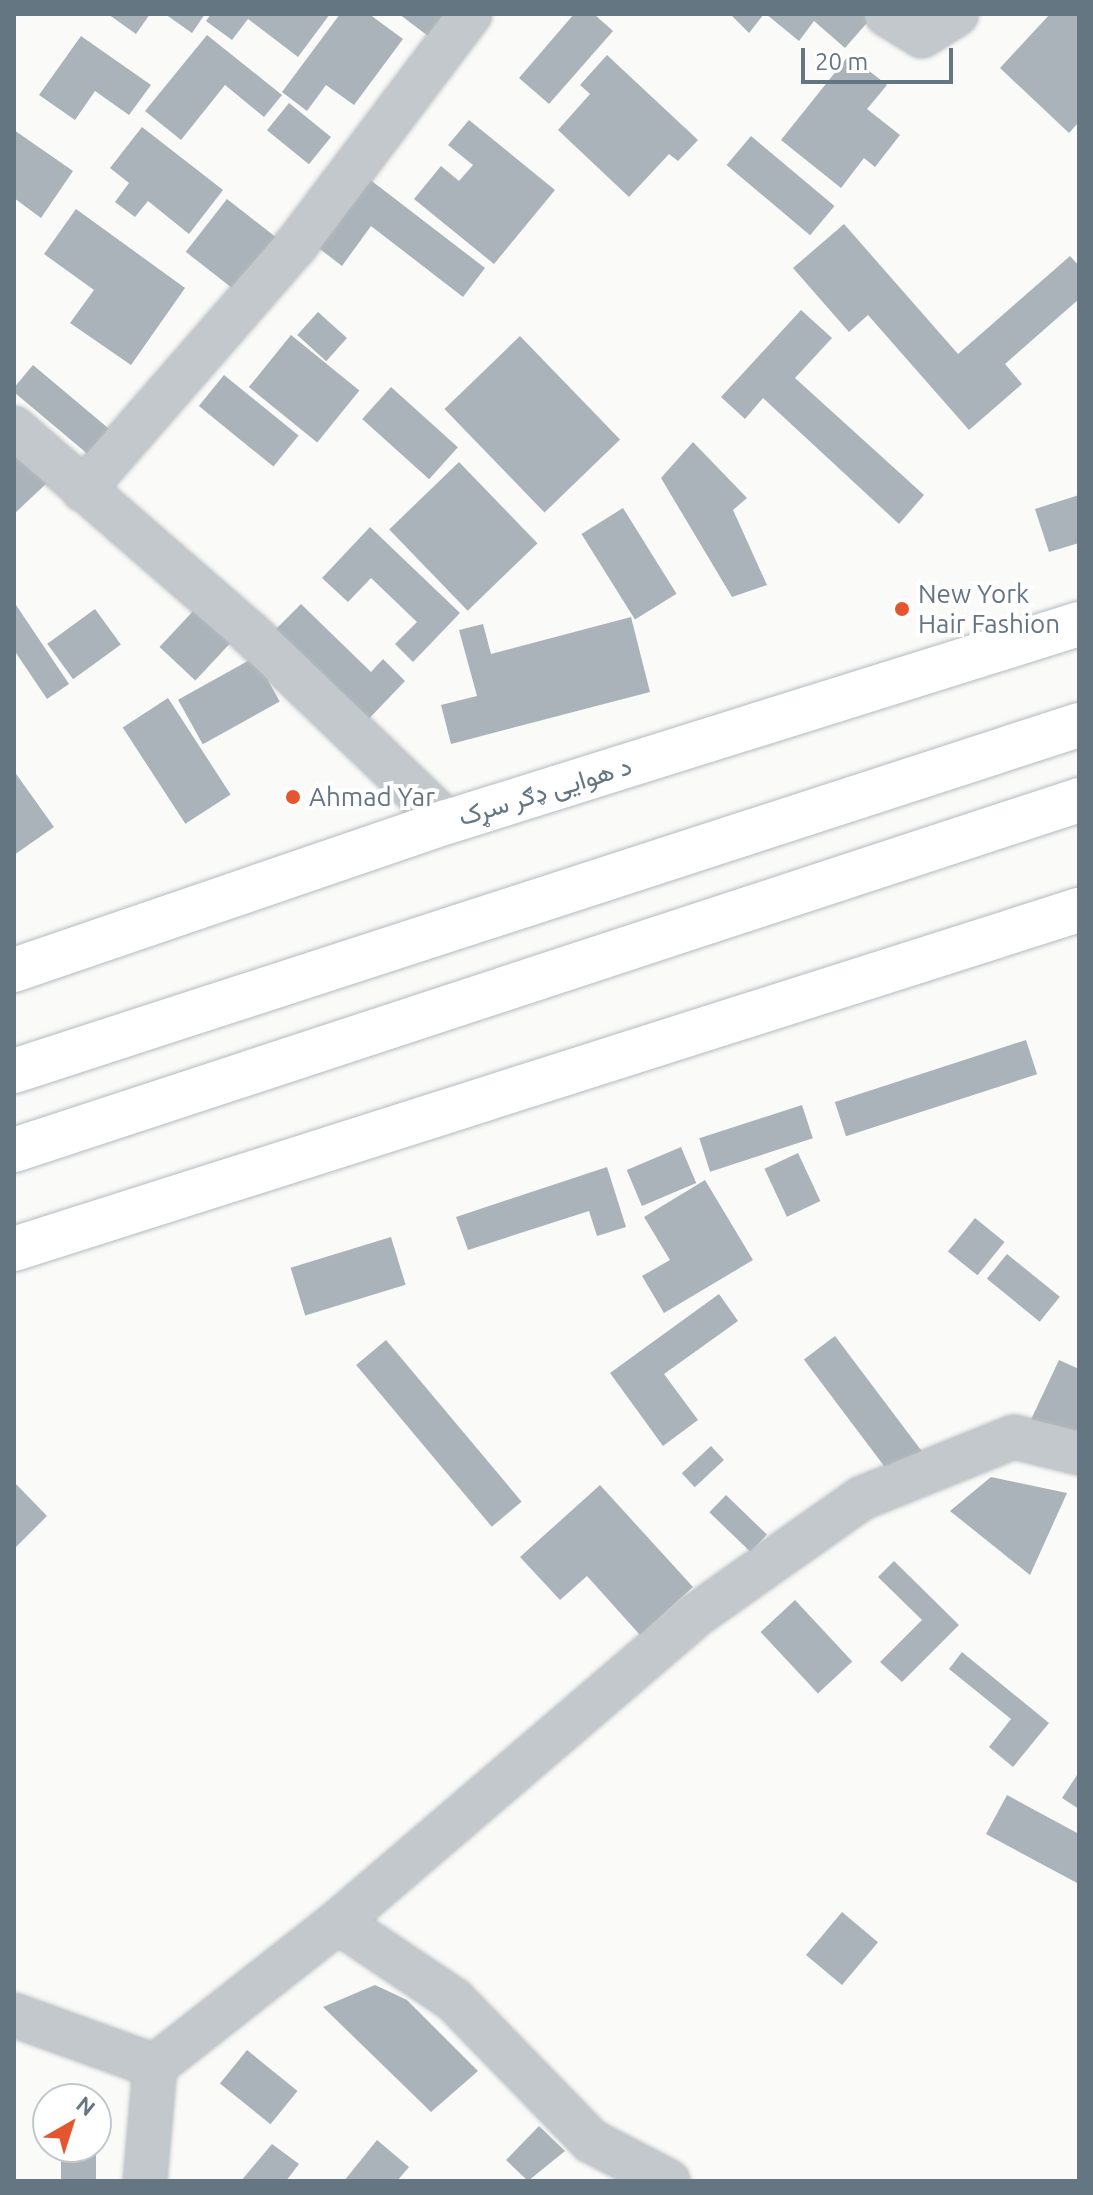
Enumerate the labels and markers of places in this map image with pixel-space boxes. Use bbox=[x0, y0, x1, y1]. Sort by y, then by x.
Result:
place label: New York Hair Fashion bbox=[918, 578, 1060, 640]
marker: New York Hair Fashion bbox=[893, 600, 911, 618]
place label: Ahmad Yar bbox=[309, 781, 435, 813]
marker: Ahmad Yar bbox=[284, 788, 302, 806]

